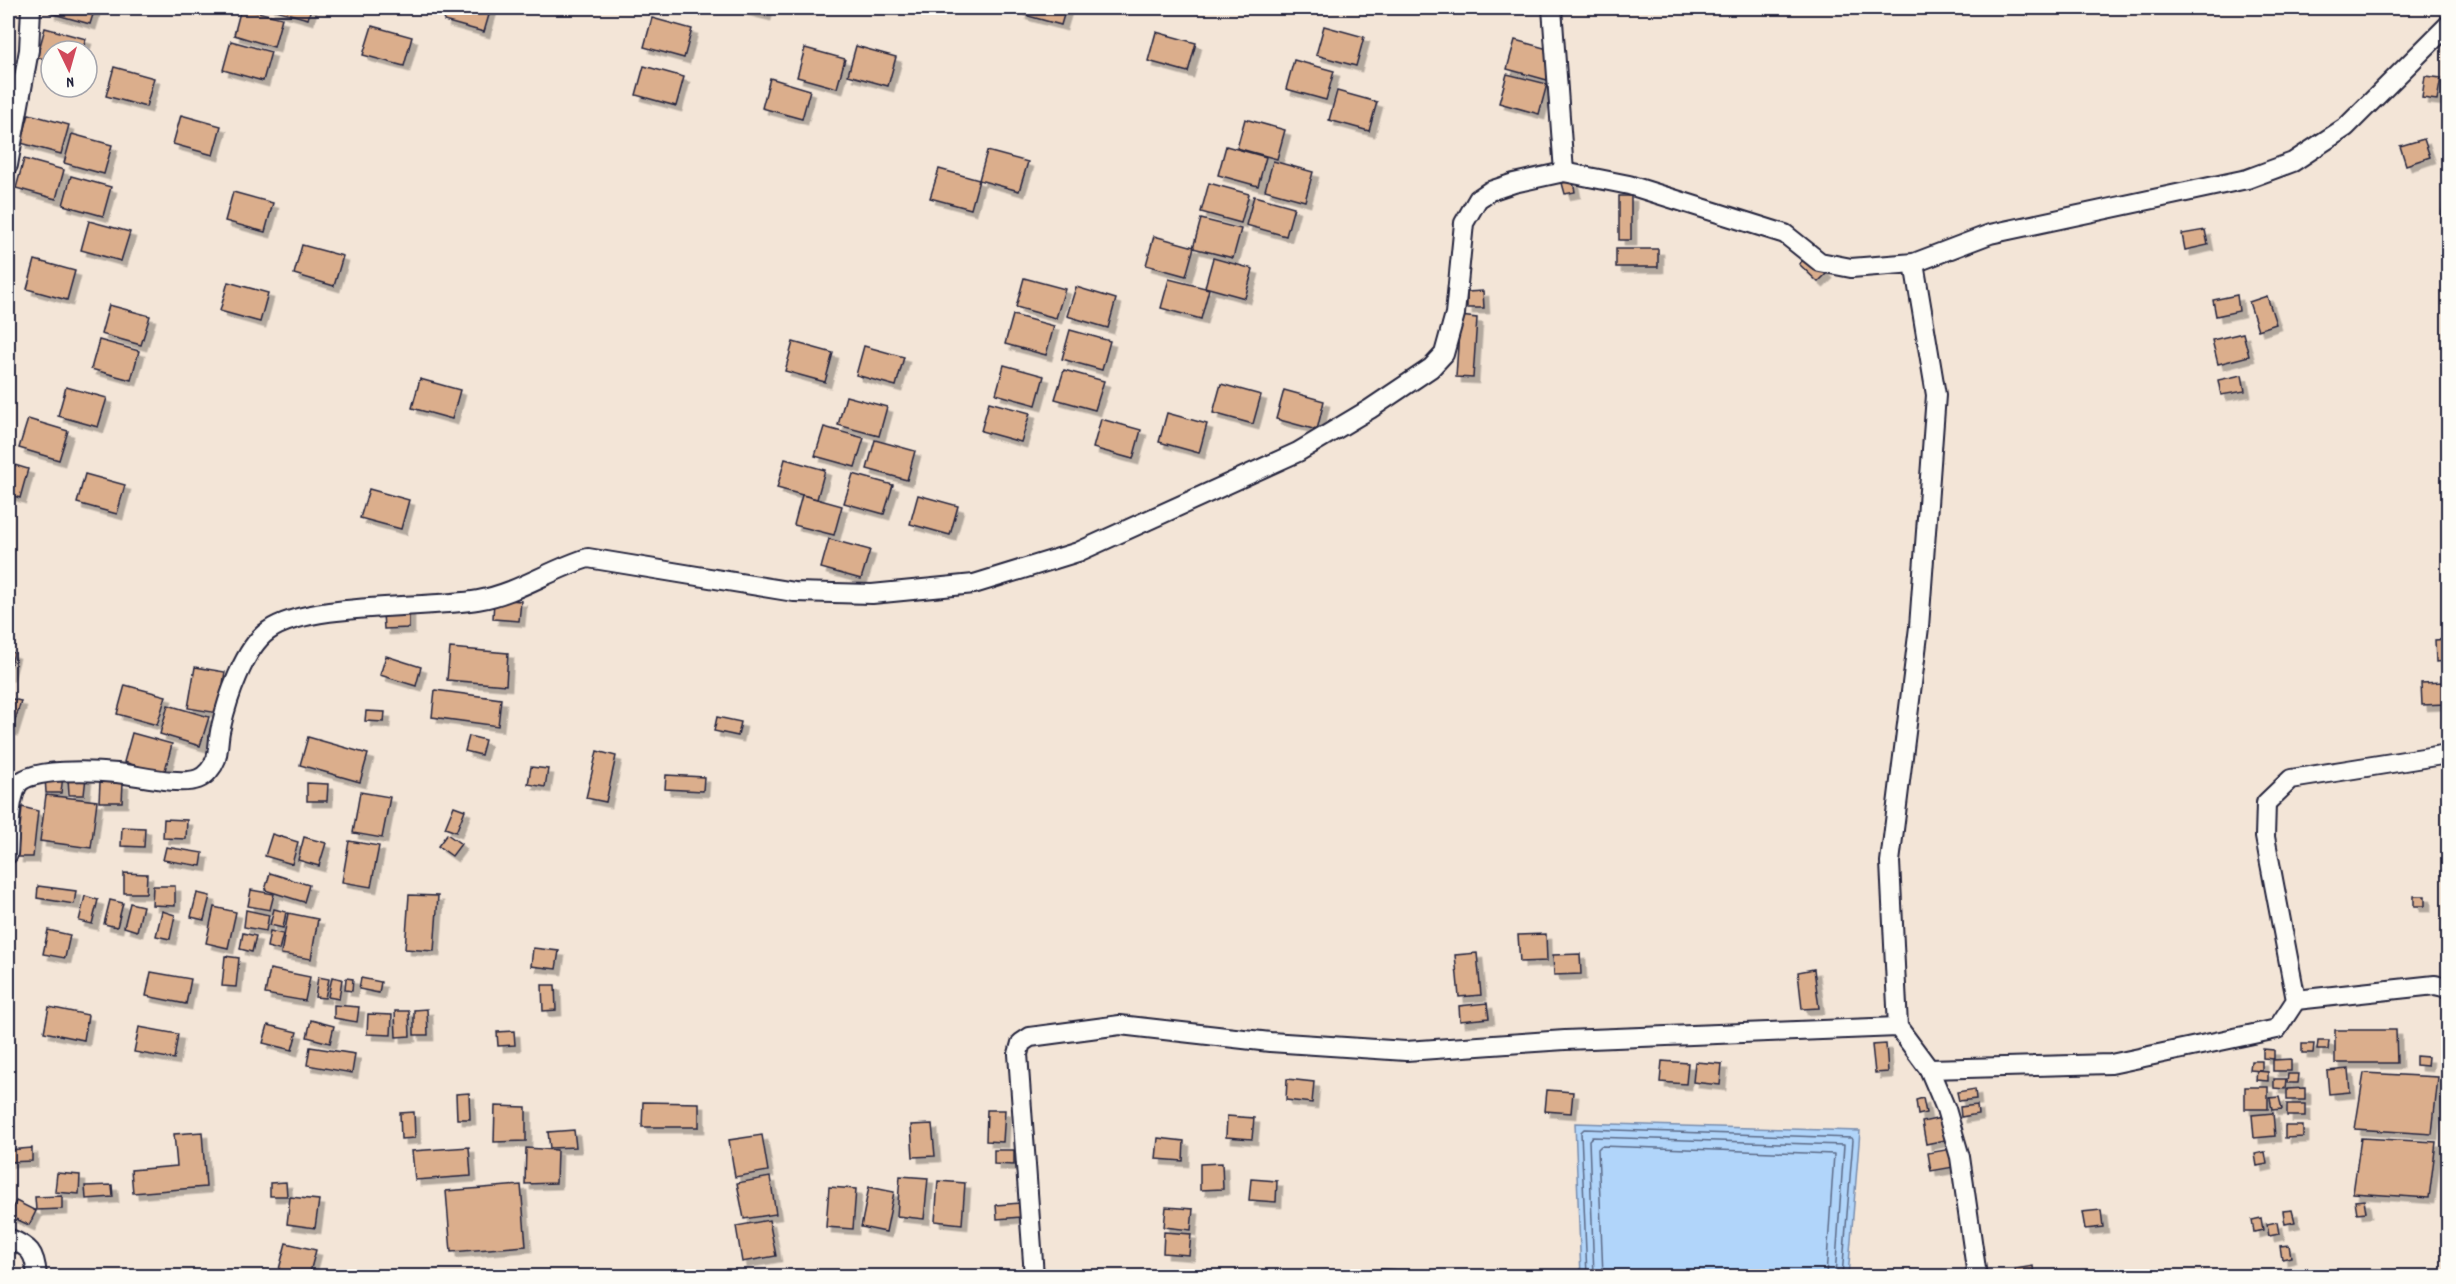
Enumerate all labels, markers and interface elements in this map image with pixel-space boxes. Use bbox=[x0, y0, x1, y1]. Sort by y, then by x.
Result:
north arrow bbox=[39, 39, 99, 99]
text: N bbox=[65, 70, 75, 93]

